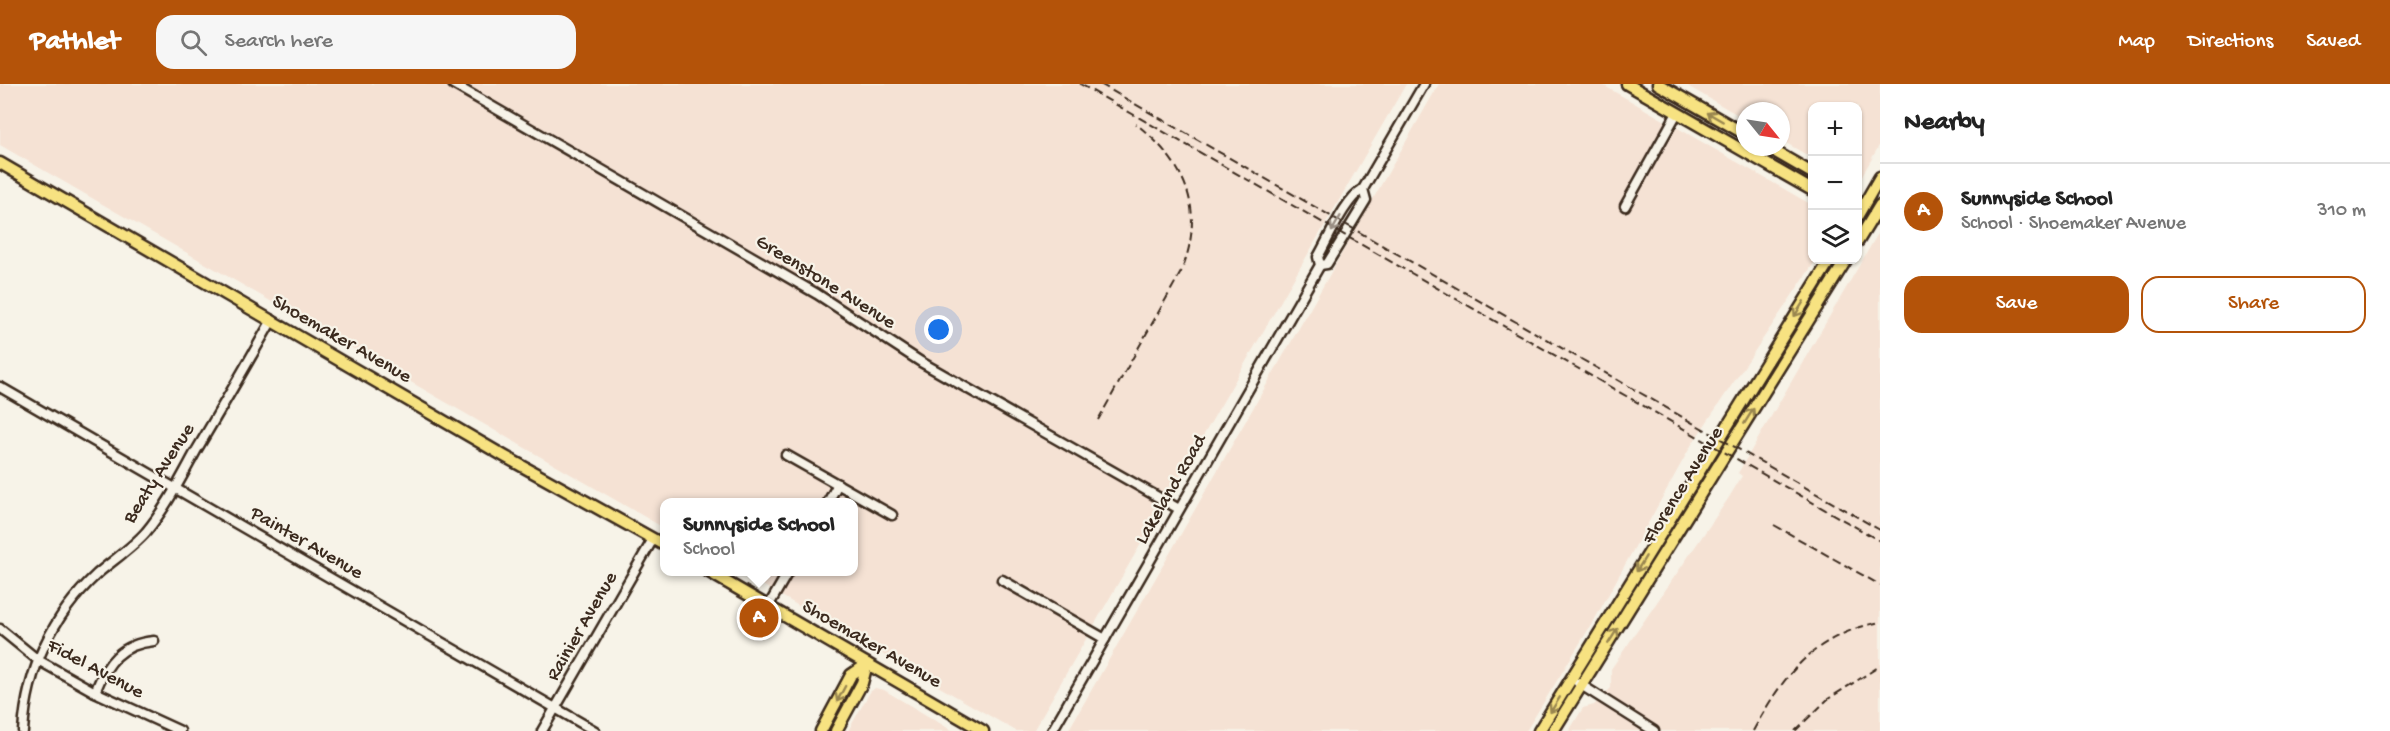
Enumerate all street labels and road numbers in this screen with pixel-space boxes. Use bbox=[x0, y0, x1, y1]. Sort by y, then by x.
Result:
street label: Greenstone Avenue bbox=[751, 231, 900, 336]
street label: Shoemaker Avenue bbox=[267, 291, 415, 390]
street label: Beaty Avenue bbox=[119, 419, 201, 529]
street label: Florence Avenue bbox=[1638, 423, 1730, 550]
street label: Lakeland Road bbox=[1131, 429, 1214, 549]
street label: Painter Avenue bbox=[245, 502, 367, 586]
street label: Rainier Avenue bbox=[543, 568, 624, 686]
street label: Shoemaker Avenue bbox=[797, 596, 945, 695]
street label: Fidel Avenue bbox=[42, 635, 148, 705]

